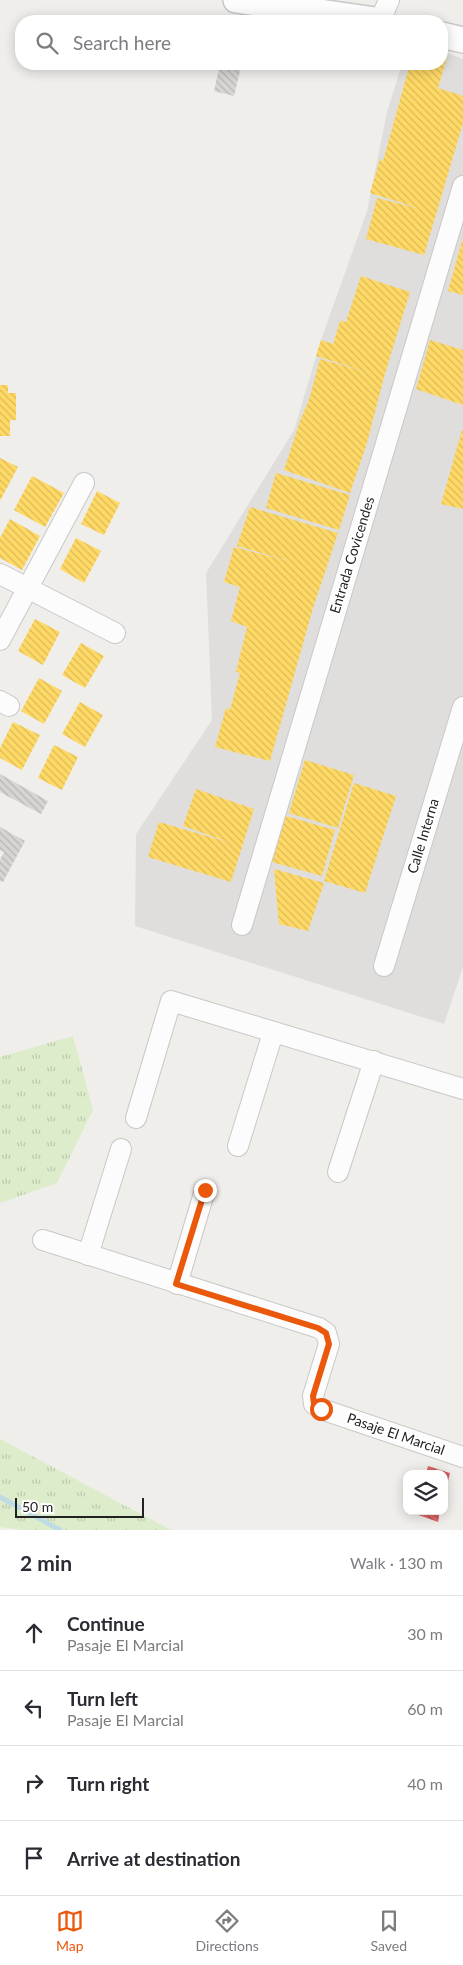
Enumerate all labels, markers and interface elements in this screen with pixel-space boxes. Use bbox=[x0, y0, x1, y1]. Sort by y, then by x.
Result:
search box bbox=[15, 15, 448, 70]
icon: search bbox=[33, 29, 61, 57]
text: Search here bbox=[73, 31, 171, 54]
street label: Entrada Covicendes bbox=[326, 494, 377, 615]
street label: Calle Interna bbox=[403, 796, 442, 875]
route end bbox=[194, 1179, 217, 1202]
route start bbox=[310, 1398, 333, 1421]
street label: Pasaje El Marcial bbox=[345, 1409, 447, 1458]
map controls bbox=[403, 1470, 448, 1515]
button: layers bbox=[403, 1470, 448, 1515]
scale bar bbox=[15, 1495, 144, 1518]
text: 50 m bbox=[22, 1498, 53, 1515]
text: 2 min bbox=[20, 1550, 72, 1575]
text: Walk · 130 m bbox=[350, 1553, 443, 1572]
text: Continue bbox=[67, 1612, 145, 1635]
icon: ahead bbox=[20, 1619, 48, 1647]
text: 30 m bbox=[407, 1624, 443, 1643]
text: Pasaje El Marcial bbox=[67, 1635, 184, 1654]
text: Turn left bbox=[67, 1687, 138, 1710]
icon: left bbox=[20, 1694, 48, 1722]
text: 60 m bbox=[407, 1699, 443, 1718]
text: Pasaje El Marcial bbox=[67, 1710, 184, 1729]
icon: right bbox=[20, 1769, 48, 1797]
text: Turn right bbox=[67, 1772, 149, 1795]
text: 40 m bbox=[407, 1774, 443, 1793]
icon: arrive bbox=[20, 1844, 48, 1872]
text: Arrive at destination bbox=[67, 1847, 240, 1870]
tab: Map bbox=[56, 1907, 84, 1954]
tab: Directions bbox=[196, 1907, 259, 1954]
tab: Saved bbox=[371, 1907, 407, 1954]

